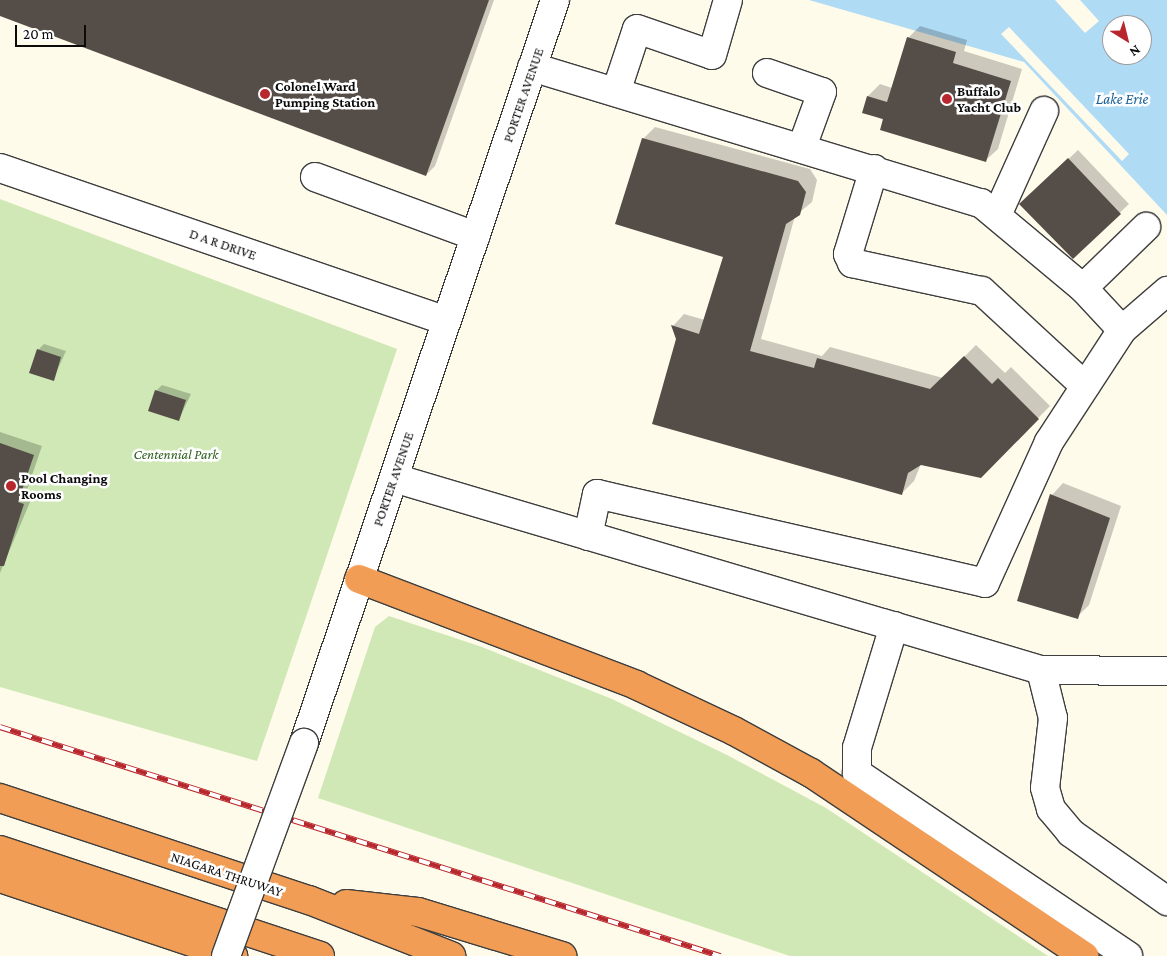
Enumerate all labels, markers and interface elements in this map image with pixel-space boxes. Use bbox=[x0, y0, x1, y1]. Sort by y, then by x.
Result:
scale bar bbox=[18, 15, 89, 47]
north arrow bbox=[1102, 15, 1152, 65]
text: 20 m bbox=[23, 26, 54, 42]
text: N bbox=[1127, 42, 1144, 61]
street label: PORTER AVENUE bbox=[499, 46, 547, 144]
place label: Colonel Ward Pumping Station bbox=[275, 78, 375, 110]
place label: Buffalo Yacht Club bbox=[957, 83, 1021, 115]
marker: Colonel Ward Pumping Station bbox=[259, 88, 271, 100]
water label: Lake Erie bbox=[1096, 91, 1148, 109]
marker: Buffalo Yacht Club bbox=[941, 93, 953, 105]
street label: D A R DRIVE bbox=[187, 225, 259, 263]
street label: PORTER AVENUE bbox=[369, 430, 417, 528]
park label: Centennial Park bbox=[134, 446, 218, 462]
place label: Pool Changing Rooms bbox=[21, 470, 108, 502]
marker: Pool Changing Rooms bbox=[5, 480, 17, 492]
street label: NIAGARA THRUWAY bbox=[169, 848, 285, 900]

